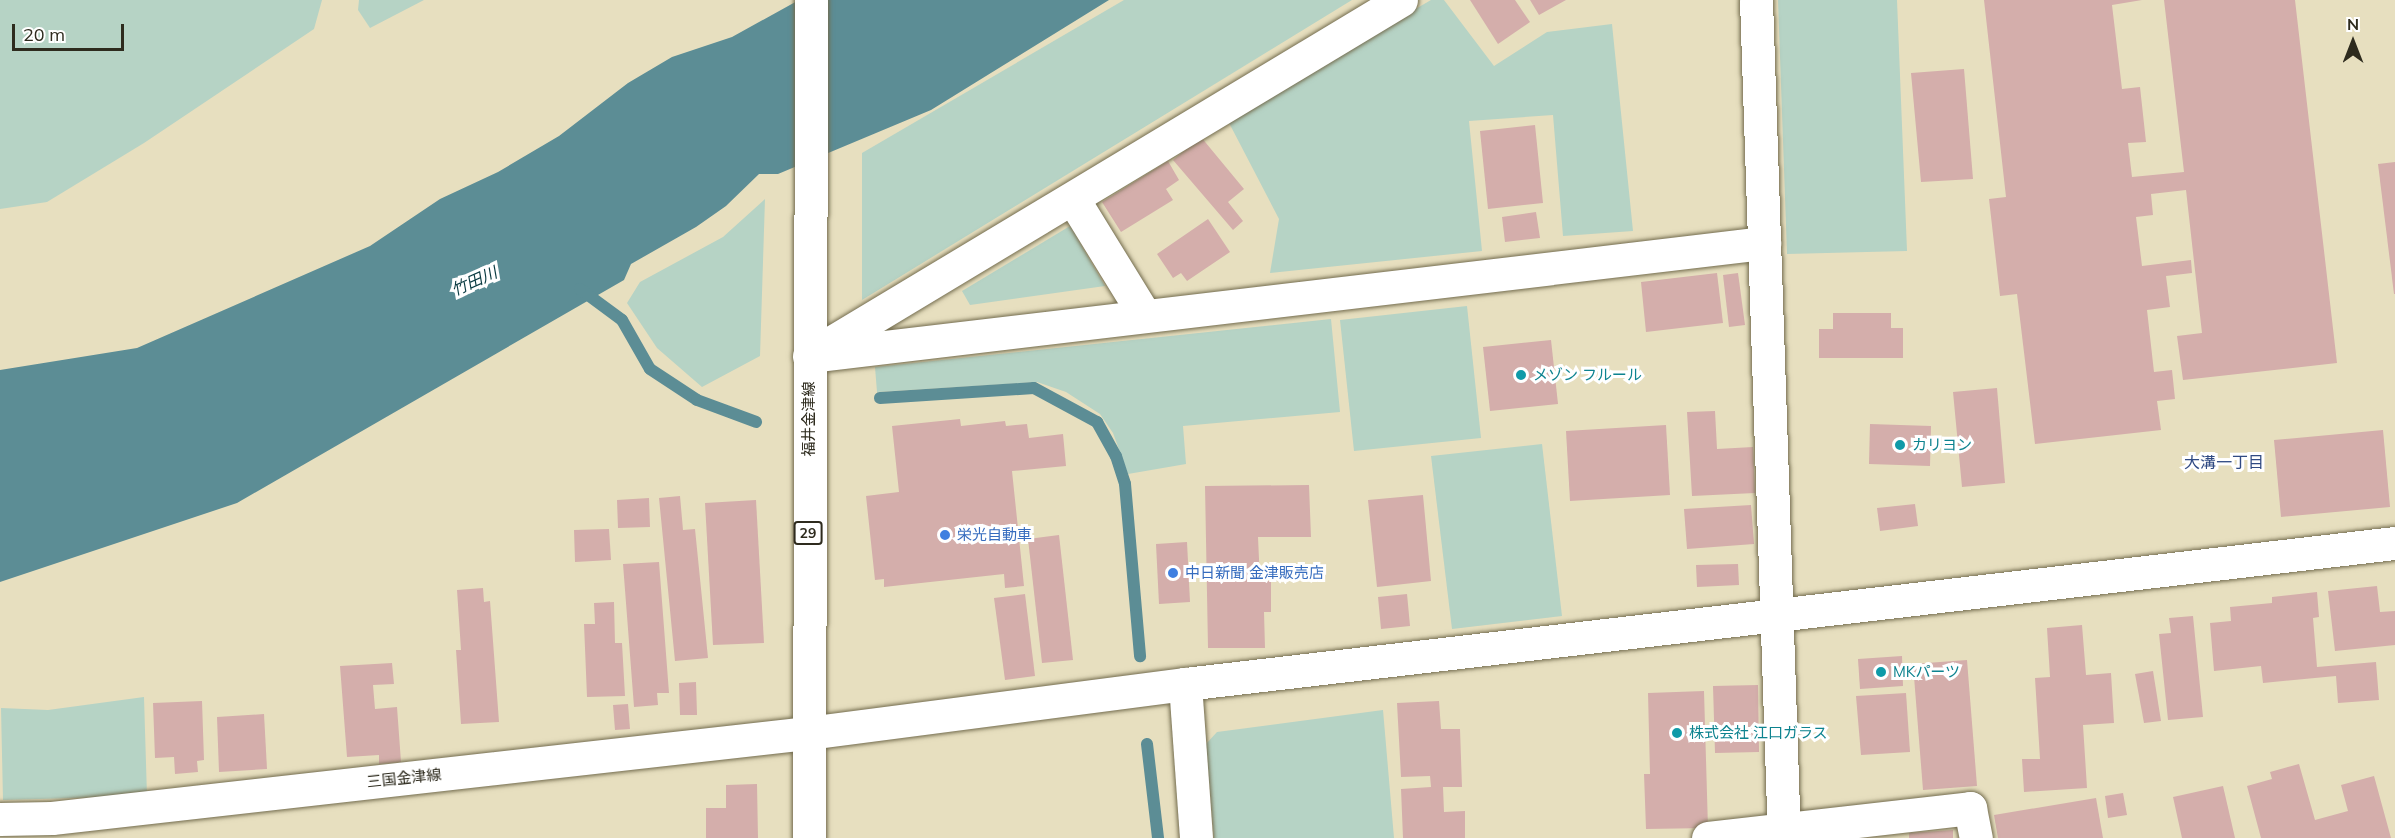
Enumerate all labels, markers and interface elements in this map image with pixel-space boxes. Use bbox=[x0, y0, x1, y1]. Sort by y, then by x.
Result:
scale bar bbox=[15, 12, 128, 50]
north arrow bbox=[2323, 12, 2383, 72]
text: N bbox=[2347, 14, 2359, 34]
text: 20 m bbox=[23, 23, 65, 46]
water label: 竹田川 bbox=[448, 262, 500, 300]
place label: メゾン フルール bbox=[1533, 366, 1642, 384]
marker: メゾン フルール bbox=[1514, 368, 1528, 382]
street label: 福井金津線 bbox=[800, 382, 818, 456]
place label: カリヨン bbox=[1912, 436, 1972, 454]
marker: カリヨン bbox=[1893, 438, 1907, 452]
district label: 大溝一丁目 bbox=[2184, 452, 2264, 472]
road number: 29 bbox=[793, 522, 823, 544]
place label: 栄光自動車 bbox=[957, 526, 1032, 544]
marker: 栄光自動車 bbox=[938, 528, 952, 542]
place label: 中日新聞 金津販売店 bbox=[1185, 564, 1324, 582]
marker: 中日新聞 金津販売店 bbox=[1166, 566, 1180, 580]
place label: MKパーツ bbox=[1893, 663, 1960, 681]
marker: MKパーツ bbox=[1874, 665, 1888, 679]
place label: 株式会社 江口ガラス bbox=[1689, 724, 1828, 742]
marker: 株式会社 江口ガラス bbox=[1670, 726, 1684, 740]
street label: 三国金津線 bbox=[366, 765, 442, 791]

